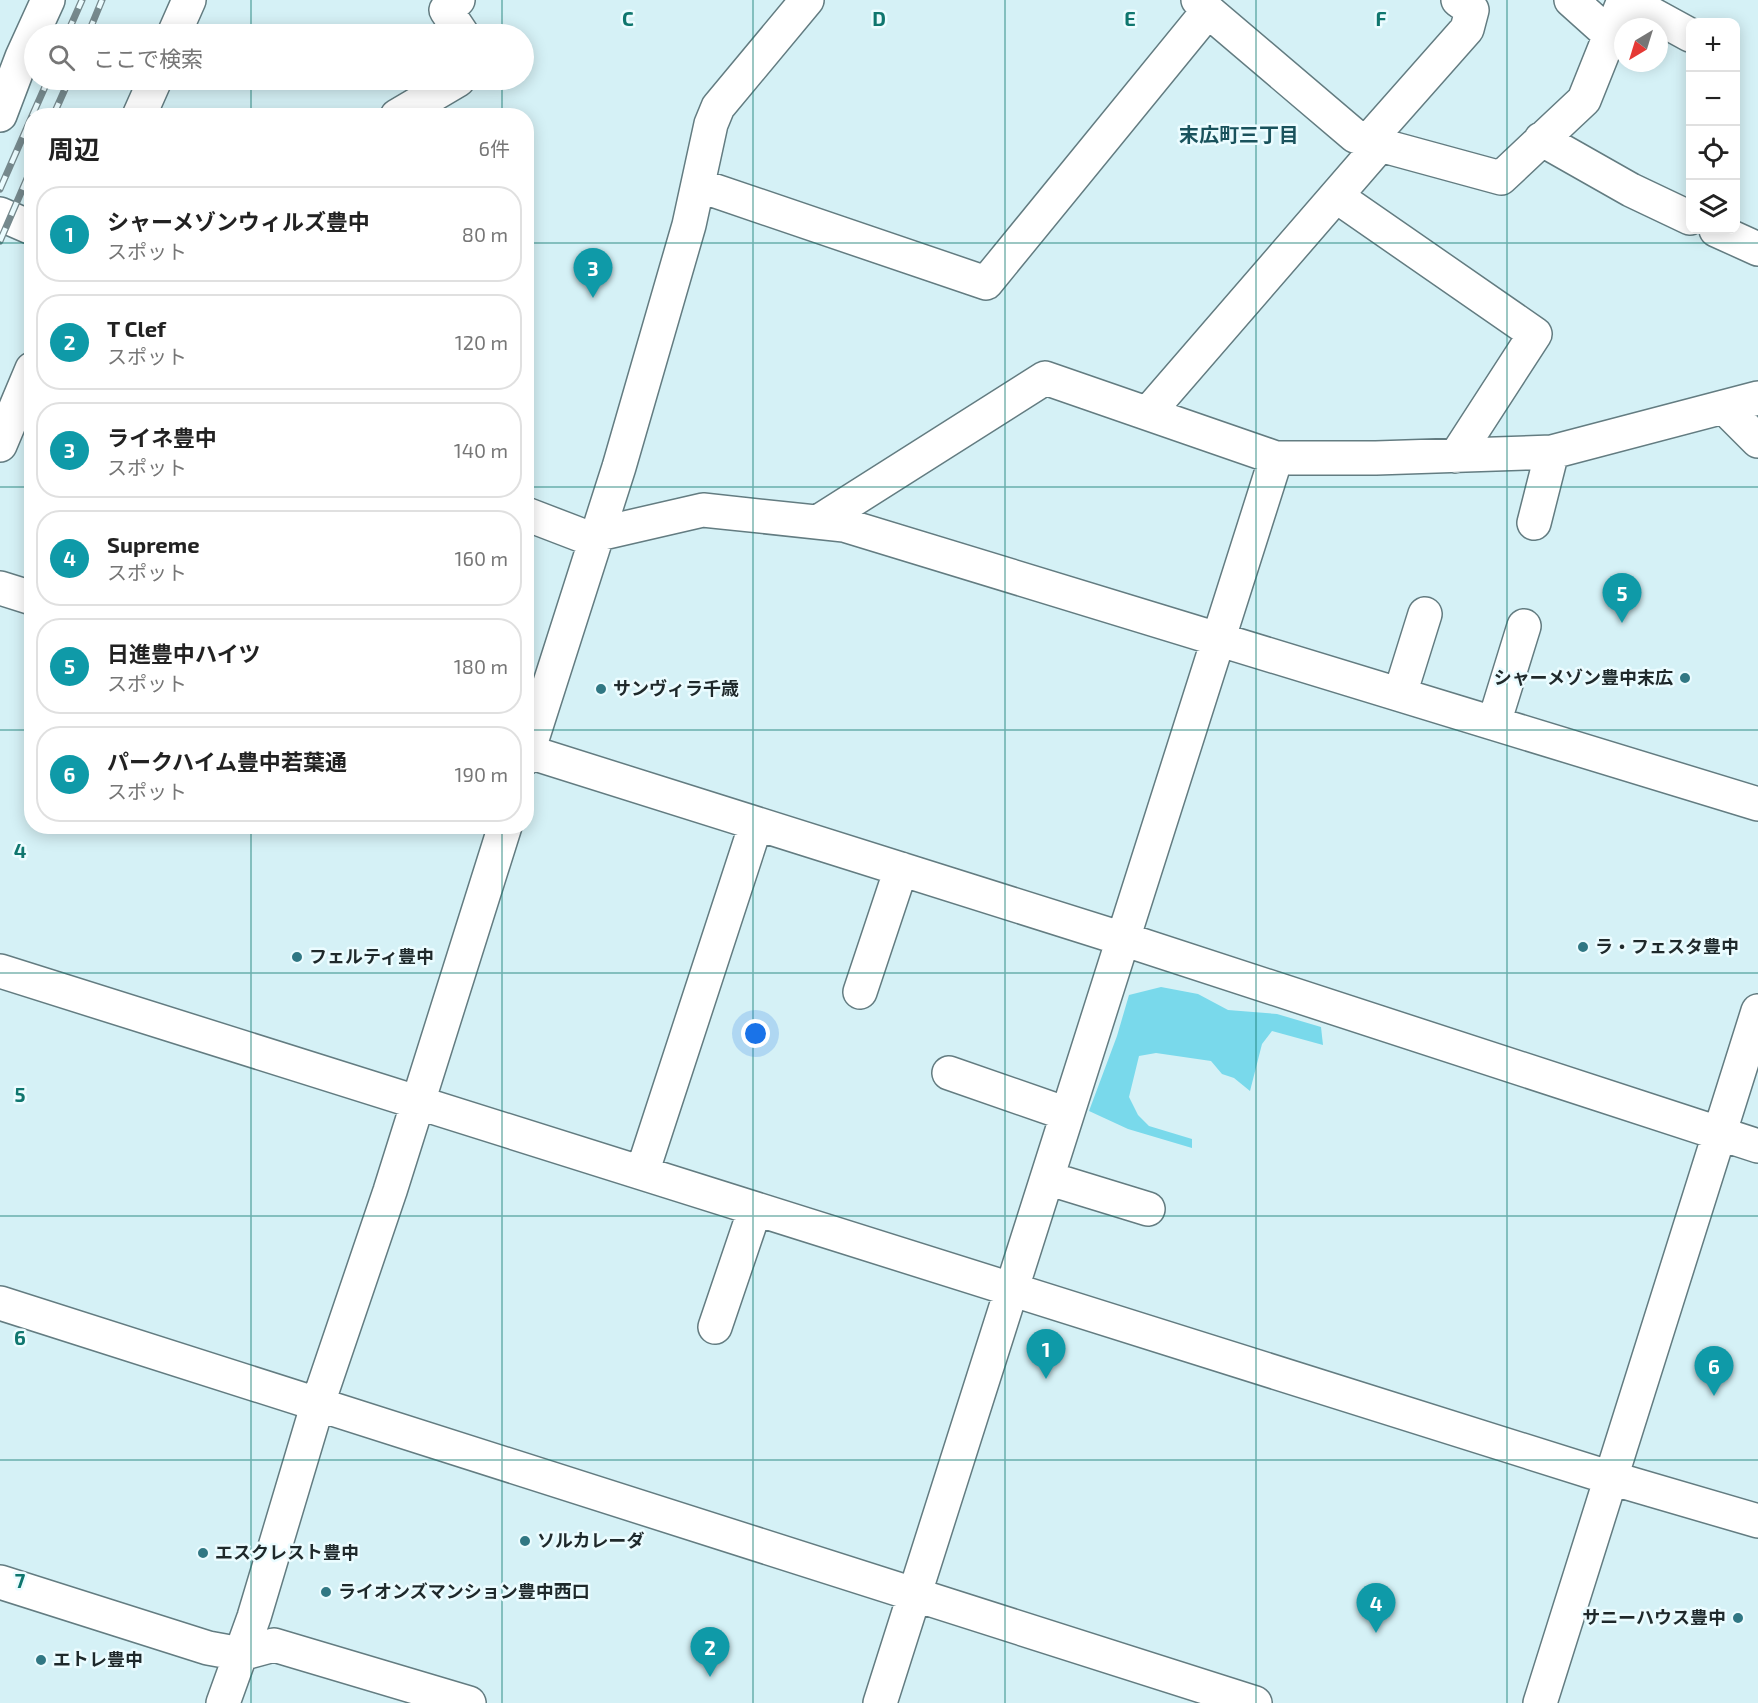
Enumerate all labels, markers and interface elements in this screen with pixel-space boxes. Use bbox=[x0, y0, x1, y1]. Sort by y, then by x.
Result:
text: C bbox=[622, 6, 634, 30]
text: D bbox=[872, 6, 886, 30]
text: E bbox=[1124, 6, 1136, 30]
text: F bbox=[1375, 6, 1387, 30]
north arrow bbox=[1614, 18, 1668, 72]
map controls bbox=[1686, 18, 1740, 234]
button: + bbox=[1686, 18, 1740, 72]
search box bbox=[24, 24, 534, 90]
icon: search bbox=[45, 41, 78, 74]
text: ここで検索 bbox=[93, 45, 203, 71]
button: − bbox=[1686, 72, 1740, 126]
district label: 末広町三丁目 bbox=[1179, 122, 1299, 146]
button: locate bbox=[1686, 126, 1740, 180]
text: 周辺 bbox=[48, 133, 100, 164]
text: 6件 bbox=[479, 136, 510, 160]
button: layers bbox=[1686, 180, 1740, 234]
text: シャーメゾンウィルズ豊中 bbox=[107, 208, 370, 234]
text: 1 bbox=[65, 222, 74, 246]
text: 80 m bbox=[462, 222, 508, 246]
text: スポット bbox=[107, 239, 187, 263]
pin: 3 bbox=[574, 248, 612, 298]
text: T Clef bbox=[107, 315, 166, 341]
text: 2 bbox=[64, 330, 75, 354]
text: 120 m bbox=[455, 330, 508, 354]
text: スポット bbox=[107, 344, 187, 368]
text: ライネ豊中 bbox=[107, 424, 217, 450]
text: 3 bbox=[64, 438, 75, 462]
text: 140 m bbox=[454, 438, 508, 462]
text: スポット bbox=[107, 455, 187, 479]
text: Supreme bbox=[107, 531, 200, 557]
text: 4 bbox=[63, 546, 76, 570]
text: 160 m bbox=[455, 546, 508, 570]
text: スポット bbox=[107, 560, 187, 584]
pin: 5 bbox=[1602, 574, 1642, 623]
text: 日進豊中ハイツ bbox=[107, 640, 261, 666]
text: 5 bbox=[64, 654, 75, 678]
text: 180 m bbox=[454, 654, 508, 678]
place label: シャーメゾン豊中末広 bbox=[1494, 666, 1673, 688]
text: スポット bbox=[107, 671, 187, 695]
marker: シャーメゾン豊中末広 bbox=[1678, 671, 1692, 685]
place label: サンヴィラ千歳 bbox=[613, 677, 739, 699]
marker: サンヴィラ千歳 bbox=[594, 682, 608, 696]
text: パークハイム豊中若葉通 bbox=[107, 748, 347, 774]
text: 6 bbox=[64, 762, 75, 786]
text: 190 m bbox=[455, 762, 508, 786]
text: スポット bbox=[107, 779, 187, 803]
text: 4 bbox=[14, 838, 27, 862]
place label: ラ・フェスタ豊中 bbox=[1595, 935, 1739, 957]
marker: ラ・フェスタ豊中 bbox=[1576, 940, 1590, 954]
place label: フェルティ豊中 bbox=[309, 945, 434, 967]
marker: フェルティ豊中 bbox=[290, 950, 304, 964]
your location bbox=[741, 1019, 770, 1048]
text: 5 bbox=[14, 1082, 26, 1106]
text: 6 bbox=[14, 1325, 26, 1349]
pin: 1 bbox=[1026, 1330, 1066, 1379]
pin: 6 bbox=[1694, 1346, 1734, 1396]
place label: ソルカレーダ bbox=[537, 1529, 644, 1551]
marker: ソルカレーダ bbox=[518, 1534, 532, 1548]
place label: エスクレスト豊中 bbox=[215, 1541, 359, 1563]
marker: エスクレスト豊中 bbox=[196, 1546, 210, 1560]
text: 7 bbox=[15, 1568, 26, 1592]
place label: ライオンズマンション豊中西口 bbox=[338, 1580, 590, 1602]
pin: 4 bbox=[1356, 1584, 1396, 1633]
marker: ライオンズマンション豊中西口 bbox=[319, 1585, 333, 1599]
place label: サニーハウス豊中 bbox=[1582, 1606, 1726, 1628]
marker: サニーハウス豊中 bbox=[1731, 1611, 1745, 1625]
pin: 2 bbox=[690, 1628, 730, 1677]
place label: エトレ豊中 bbox=[53, 1648, 143, 1670]
marker: エトレ豊中 bbox=[34, 1653, 48, 1667]

